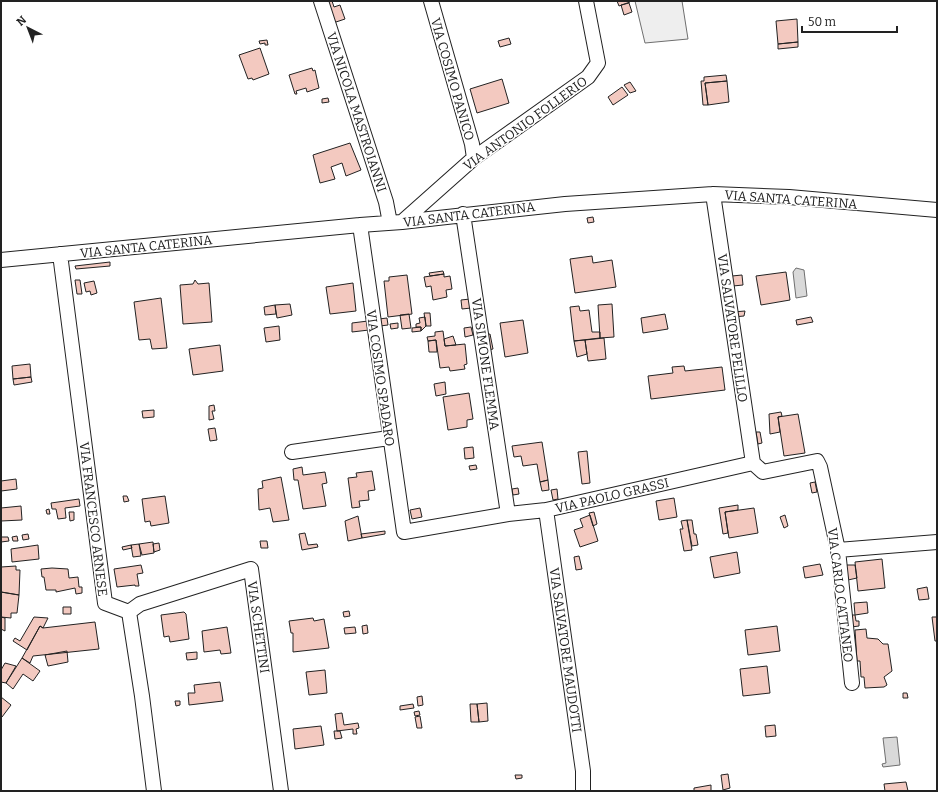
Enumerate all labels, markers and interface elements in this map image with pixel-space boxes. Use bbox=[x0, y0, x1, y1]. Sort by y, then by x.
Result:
north arrow bbox=[8, 8, 48, 48]
scale bar bbox=[802, 8, 897, 34]
text: N bbox=[14, 13, 30, 29]
text: 50 m bbox=[808, 15, 837, 29]
street label: VIA COSIMO PANICO bbox=[428, 16, 477, 142]
street label: VIA NICOLA MASTROIANNI bbox=[324, 30, 389, 194]
street label: VIA ANTONIO FOLLERIO bbox=[460, 73, 590, 173]
street label: VIA SANTA CATERINA bbox=[724, 187, 859, 212]
street label: VIA SANTA CATERINA bbox=[402, 199, 537, 230]
street label: VIA SANTA CATERINA bbox=[79, 232, 214, 261]
street label: VIA SALVATORE PELILLO bbox=[715, 253, 750, 403]
street label: VIA SIMONE FLEMMA bbox=[469, 297, 502, 432]
street label: VIA COSIMO SPADARO bbox=[363, 309, 398, 447]
street label: VIA FRANCESCO ARNESE bbox=[77, 441, 110, 597]
street label: VIA PAOLO GRASSI bbox=[554, 475, 670, 516]
street label: VIA CARLO CATTANEO bbox=[825, 527, 856, 663]
street label: VIA SALVATORE MAUDOTTI bbox=[547, 567, 585, 733]
street label: VIA SCHETTINI bbox=[245, 580, 272, 674]

